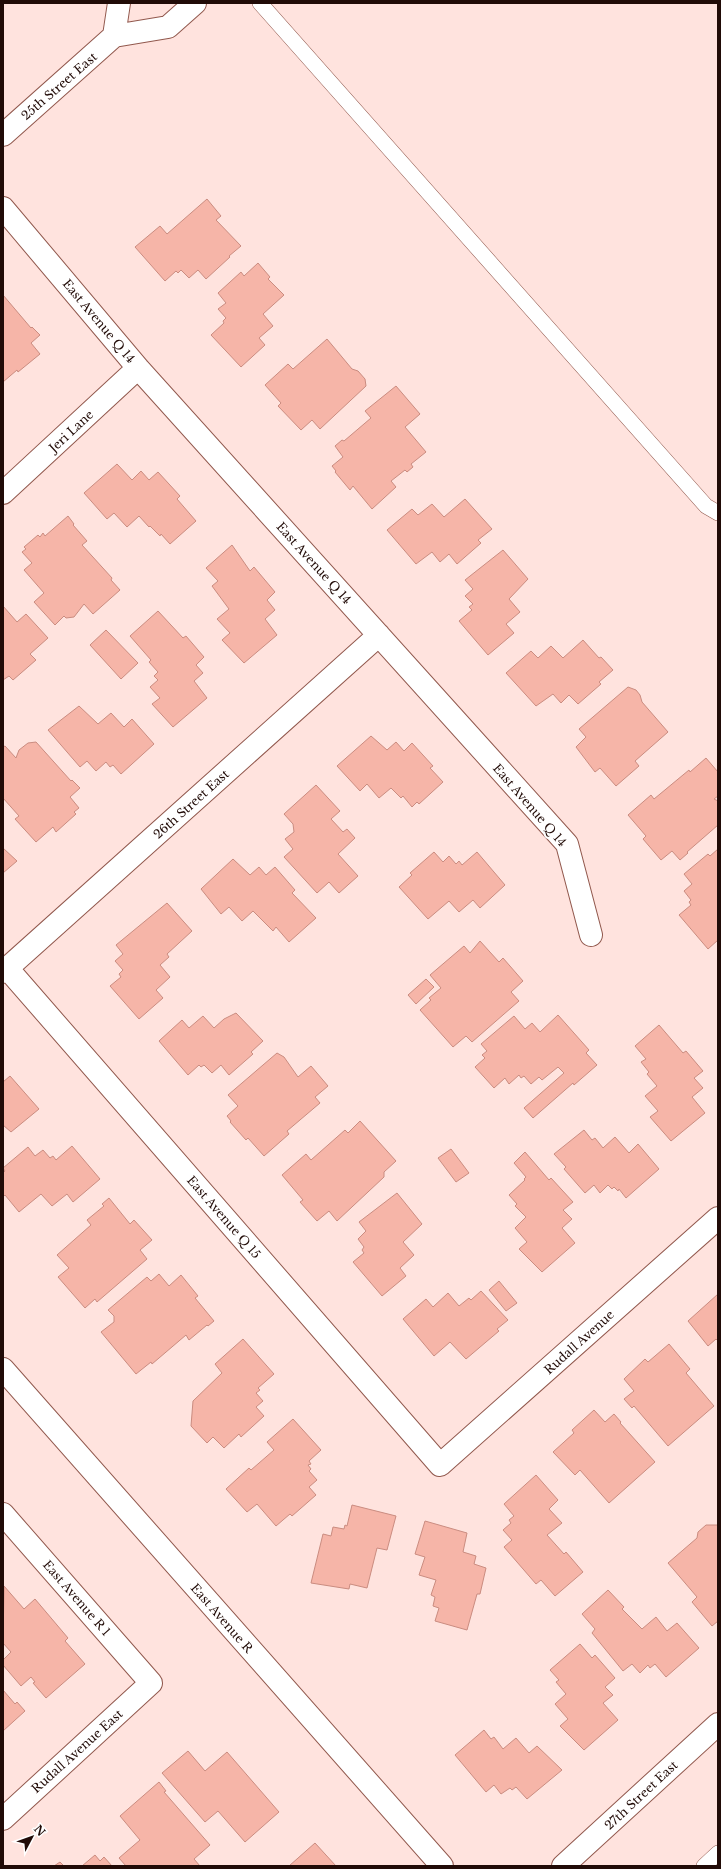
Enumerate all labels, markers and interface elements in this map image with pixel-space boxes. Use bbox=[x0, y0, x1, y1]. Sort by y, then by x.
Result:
street label: 25th Street East bbox=[18, 49, 100, 123]
street label: East Avenue Q 14 bbox=[60, 276, 138, 366]
street label: Jeri Lane bbox=[44, 407, 96, 457]
street label: East Avenue Q 14 bbox=[273, 519, 355, 607]
street label: East Avenue Q 14 bbox=[490, 761, 570, 849]
street label: 26th Street East bbox=[150, 766, 232, 842]
street label: East Avenue Q 15 bbox=[184, 1173, 264, 1261]
street label: Rudall Avenue bbox=[541, 1307, 617, 1377]
street label: East Avenue R 1 bbox=[40, 1557, 114, 1639]
street label: East Avenue R bbox=[188, 1580, 257, 1656]
street label: Rudall Avenue East bbox=[28, 1706, 126, 1796]
street label: 27th Street East bbox=[601, 1757, 681, 1833]
north arrow bbox=[12, 1817, 52, 1857]
text: N bbox=[31, 1822, 49, 1839]

